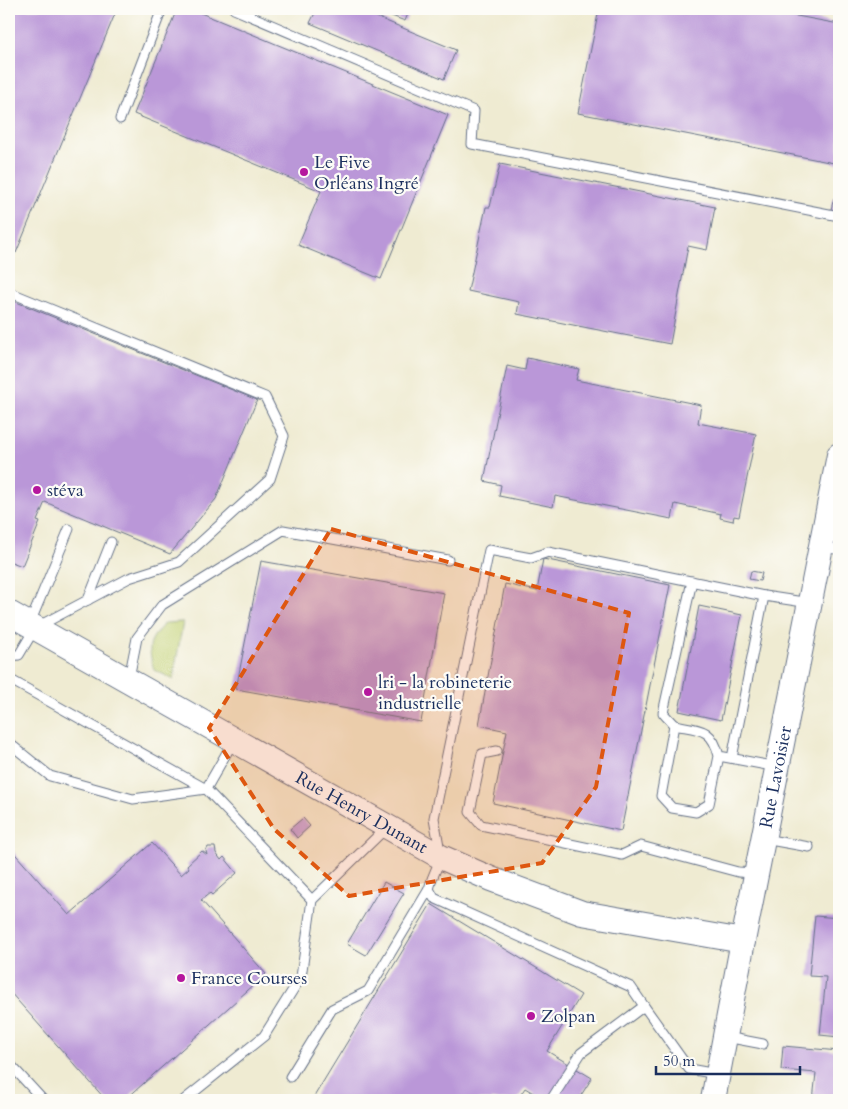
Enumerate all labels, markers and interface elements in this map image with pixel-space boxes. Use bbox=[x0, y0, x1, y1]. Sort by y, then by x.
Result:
place label: Le Five Orléans Ingré bbox=[314, 150, 419, 196]
marker: Le Five Orléans Ingré bbox=[298, 166, 310, 178]
place label: stéva bbox=[47, 478, 84, 503]
marker: stéva bbox=[31, 484, 43, 496]
place label: lri - la robineterie industrielle bbox=[378, 670, 512, 716]
marker: lri - la robineterie industrielle bbox=[362, 686, 374, 698]
street label: Rue Lavoisier bbox=[753, 723, 798, 830]
street label: Rue Henry Dunant bbox=[291, 765, 433, 860]
place label: France Courses bbox=[191, 966, 307, 991]
marker: France Courses bbox=[175, 972, 187, 984]
place label: Zolpan bbox=[541, 1004, 596, 1029]
marker: Zolpan bbox=[525, 1010, 537, 1022]
scale bar bbox=[656, 1044, 799, 1076]
text: 50 m bbox=[663, 1051, 695, 1071]

